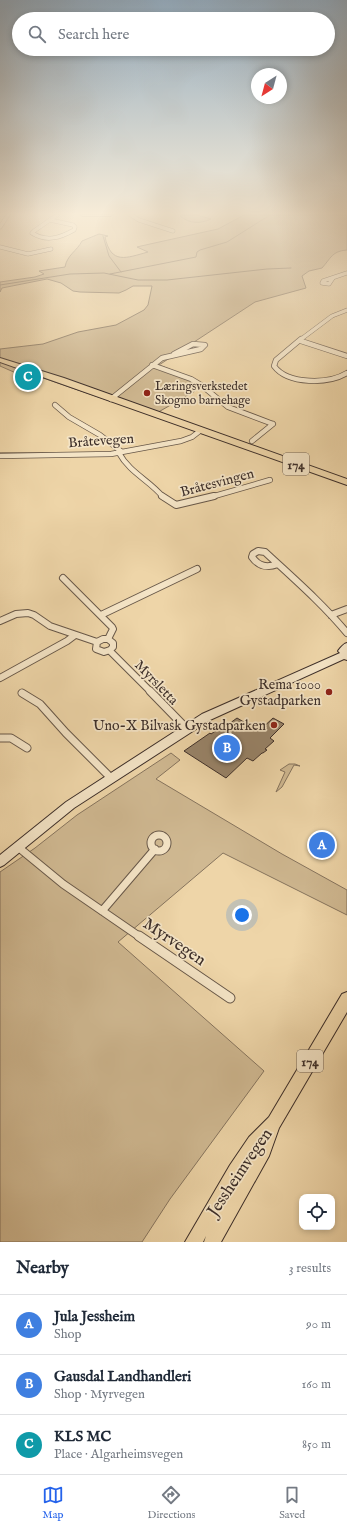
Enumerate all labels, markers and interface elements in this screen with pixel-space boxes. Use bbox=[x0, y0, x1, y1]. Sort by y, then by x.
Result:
search box bbox=[12, 12, 335, 56]
icon: search bbox=[26, 23, 48, 45]
text: Search here bbox=[58, 25, 129, 44]
north arrow bbox=[251, 68, 287, 104]
pin: C bbox=[15, 362, 41, 392]
place label: Læringsverkstedet Skogmo barnehage bbox=[155, 379, 251, 408]
marker: Læringsverkstedet Skogmo barnehage bbox=[142, 388, 152, 398]
street label: Bråtevegen bbox=[68, 430, 135, 452]
road number: 174 bbox=[283, 453, 309, 475]
street label: Bråtesvingen bbox=[178, 464, 257, 501]
street label: Myrsletta bbox=[130, 656, 183, 710]
place label: Rema 1000 Gystadparken bbox=[240, 676, 322, 710]
marker: Rema 1000 Gystadparken bbox=[324, 687, 334, 697]
place label: Uno-X Bilvask Gystadparken bbox=[93, 717, 267, 735]
marker: Uno-X Bilvask Gystadparken bbox=[269, 720, 279, 730]
pin: B bbox=[214, 733, 240, 763]
pin: A bbox=[309, 830, 335, 860]
your location bbox=[232, 905, 252, 925]
street label: Myrvegen bbox=[139, 914, 210, 971]
road number: 174 bbox=[297, 1050, 323, 1072]
street label: Jessheimvegen bbox=[202, 1125, 277, 1223]
map controls bbox=[299, 1194, 335, 1230]
button: locate bbox=[299, 1194, 335, 1230]
text: Nearby bbox=[16, 1258, 69, 1279]
text: 3 results bbox=[289, 1260, 331, 1277]
text: Jula Jessheim bbox=[54, 1307, 135, 1326]
text: A bbox=[25, 1316, 33, 1333]
text: 90 m bbox=[306, 1316, 331, 1333]
text: Shop bbox=[54, 1326, 82, 1343]
text: Gausdal Landhandleri bbox=[54, 1367, 191, 1386]
text: B bbox=[25, 1376, 33, 1393]
text: 160 m bbox=[301, 1376, 331, 1393]
text: Shop · Myrvegen bbox=[54, 1386, 145, 1403]
text: KLS MC bbox=[54, 1427, 111, 1446]
text: C bbox=[24, 1436, 34, 1453]
text: 850 m bbox=[302, 1436, 331, 1453]
text: Place · Algarheimsvegen bbox=[54, 1446, 183, 1463]
tab: Map bbox=[42, 1484, 64, 1522]
tab: Directions bbox=[148, 1484, 195, 1522]
tab: Saved bbox=[279, 1484, 305, 1522]

